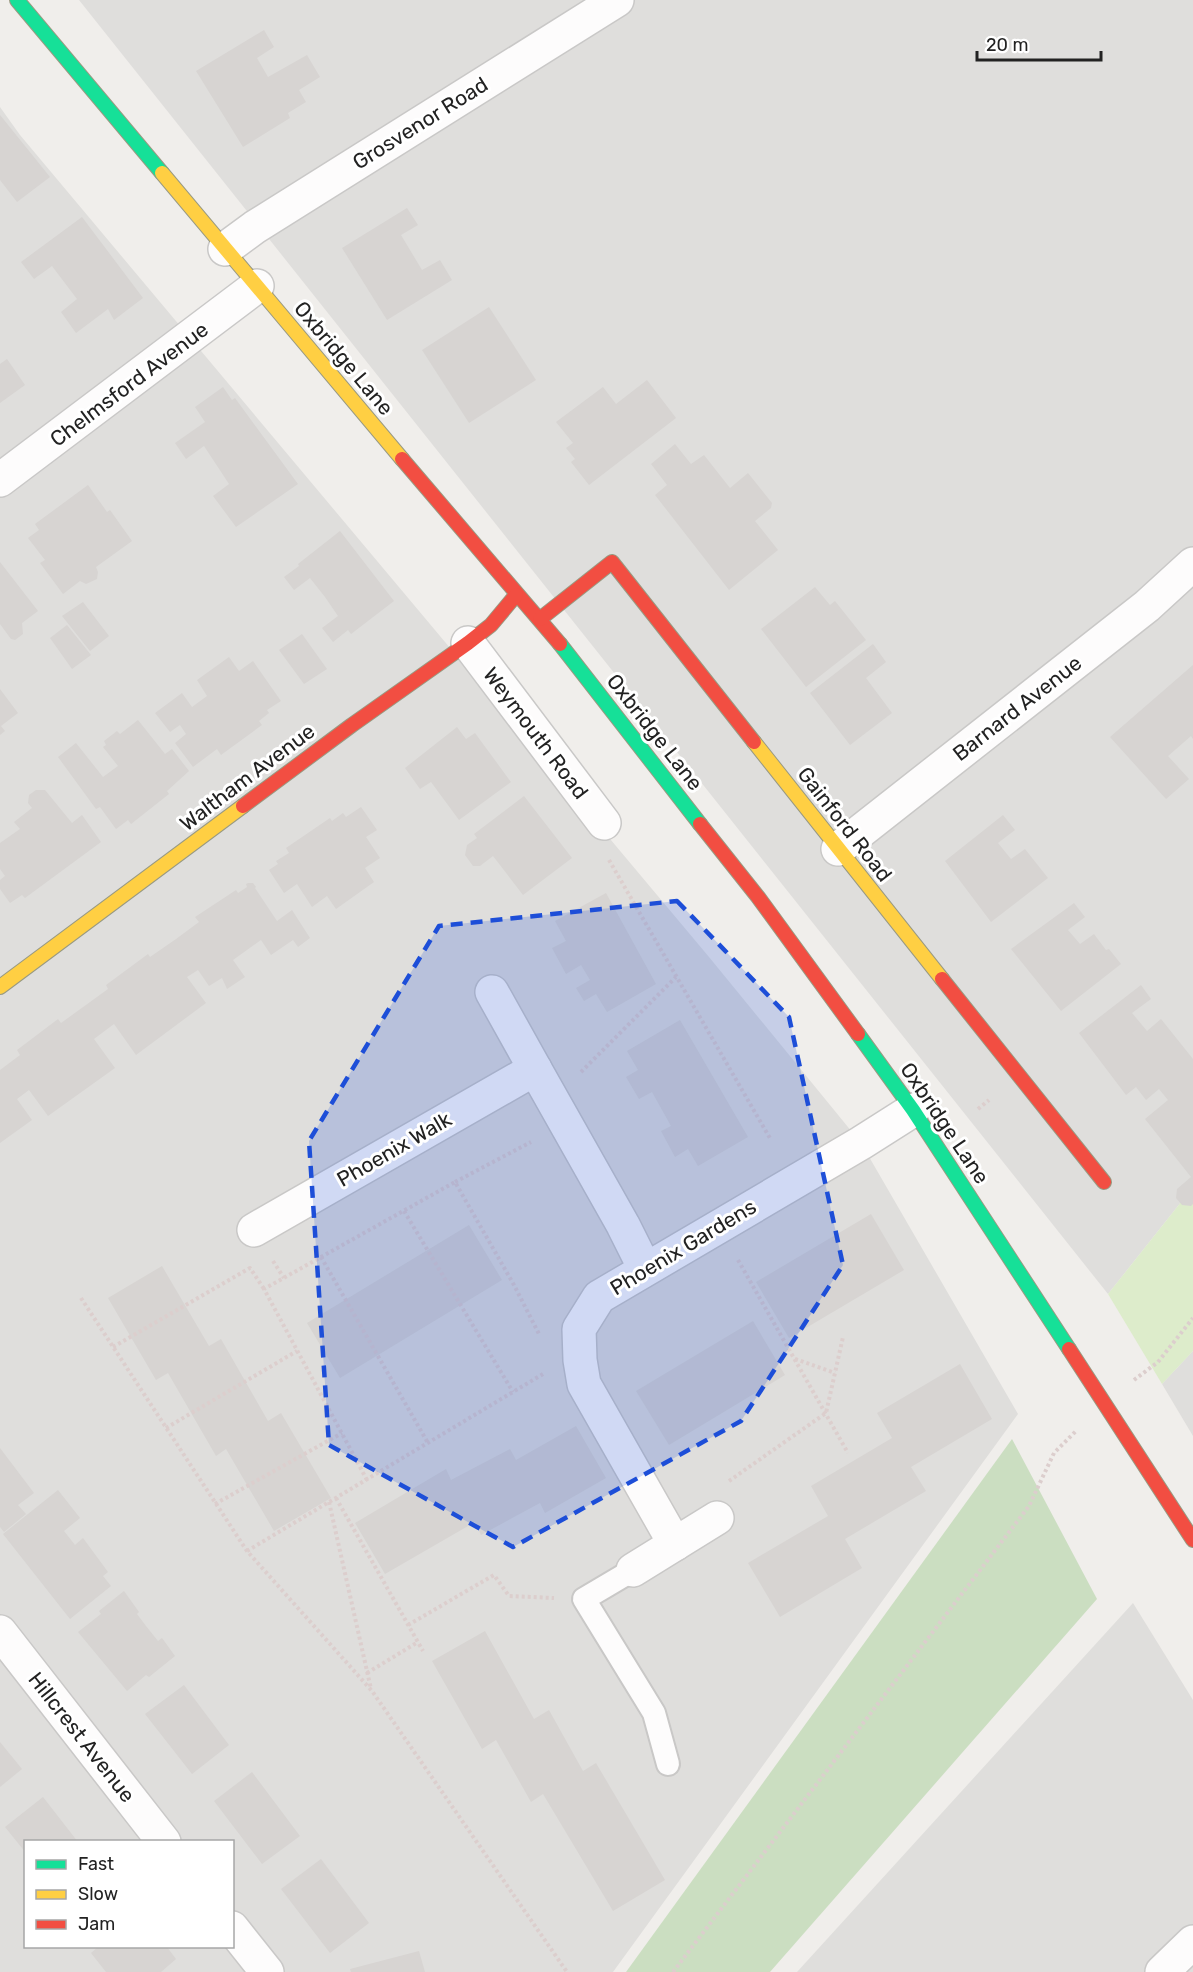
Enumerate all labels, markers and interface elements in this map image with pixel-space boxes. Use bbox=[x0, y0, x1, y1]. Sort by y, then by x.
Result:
scale bar bbox=[977, 24, 1102, 62]
text: 20 m bbox=[986, 34, 1028, 56]
street label: Grosvenor Road bbox=[348, 71, 492, 175]
street label: Oxbridge Lane bbox=[289, 296, 399, 420]
street label: Chelmsford Avenue bbox=[45, 316, 213, 452]
street label: Barnard Avenue bbox=[948, 650, 1086, 766]
street label: Weymouth Road bbox=[478, 662, 594, 804]
street label: Oxbridge Lane bbox=[602, 669, 708, 795]
street label: Waltham Avenue bbox=[175, 718, 319, 836]
street label: Gainford Road bbox=[792, 762, 898, 886]
street label: Oxbridge Lane bbox=[895, 1058, 995, 1188]
street label: Phoenix Walk bbox=[332, 1106, 456, 1192]
street label: Phoenix Gardens bbox=[606, 1194, 760, 1300]
street label: Hillcrest Avenue bbox=[23, 1667, 141, 1807]
legend bbox=[24, 1840, 234, 1948]
text: Fast bbox=[78, 1853, 114, 1875]
text: Slow bbox=[78, 1883, 118, 1905]
text: Jam bbox=[78, 1913, 115, 1935]

